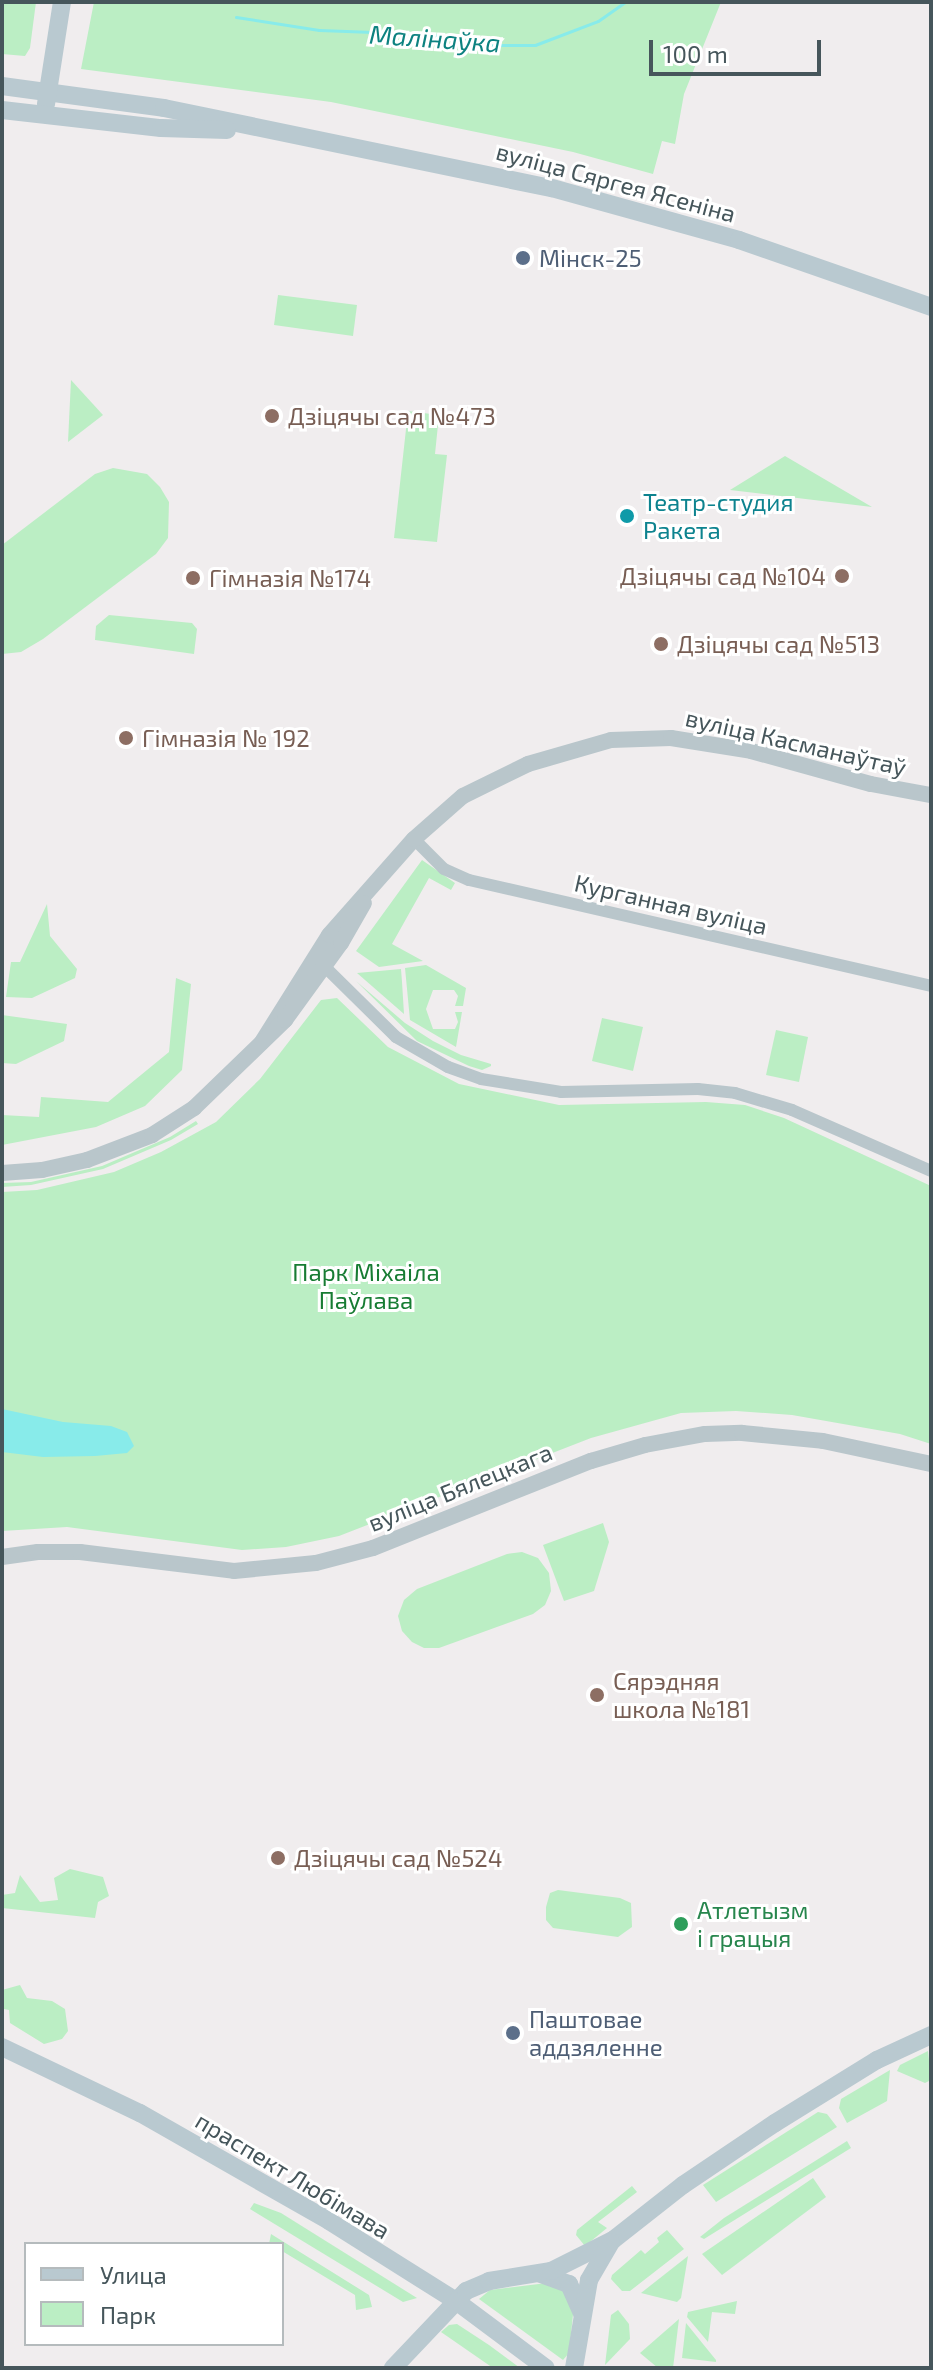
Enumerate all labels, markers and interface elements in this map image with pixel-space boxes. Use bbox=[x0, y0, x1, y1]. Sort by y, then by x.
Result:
water label: Малінаўка bbox=[368, 18, 502, 58]
scale bar bbox=[653, 24, 825, 74]
text: 100 m bbox=[663, 39, 728, 68]
street label: вуліца Сяргея Ясеніна bbox=[493, 136, 739, 228]
place label: Мінск-25 bbox=[539, 244, 642, 272]
marker: Мінск-25 bbox=[514, 249, 532, 267]
place label: Дзіцячы сад №473 bbox=[288, 402, 496, 430]
marker: Дзіцячы сад №473 bbox=[263, 407, 281, 425]
place label: Театр-студия Ракета bbox=[643, 488, 793, 544]
marker: Театр-студия Ракета bbox=[618, 507, 636, 525]
place label: Дзіцячы сад №104 bbox=[620, 562, 826, 590]
place label: Гімназія №174 bbox=[209, 564, 371, 592]
marker: Дзіцячы сад №104 bbox=[833, 567, 851, 585]
marker: Гімназія №174 bbox=[184, 569, 202, 587]
place label: Дзіцячы сад №513 bbox=[677, 630, 880, 658]
marker: Дзіцячы сад №513 bbox=[652, 635, 670, 653]
street label: вуліца Касманаўтаў bbox=[683, 703, 909, 781]
place label: Гімназія № 192 bbox=[142, 724, 310, 752]
marker: Гімназія № 192 bbox=[117, 729, 135, 747]
street label: Курганная вуліца bbox=[572, 868, 770, 940]
park label: Парк Міхаіла Паўлава bbox=[292, 1258, 440, 1314]
street label: вуліца Бялецкага bbox=[364, 1437, 556, 1537]
place label: Сярэдняя школа №181 bbox=[613, 1667, 750, 1723]
marker: Сярэдняя школа №181 bbox=[588, 1686, 606, 1704]
place label: Дзіцячы сад №524 bbox=[294, 1844, 503, 1872]
marker: Дзіцячы сад №524 bbox=[269, 1849, 287, 1867]
place label: Атлетызм і грацыя bbox=[697, 1896, 809, 1952]
marker: Атлетызм і грацыя bbox=[672, 1915, 690, 1933]
place label: Паштовае аддзяленне bbox=[529, 2005, 663, 2061]
marker: Паштовае аддзяленне bbox=[504, 2024, 522, 2042]
street label: праспект Любімава bbox=[191, 2106, 395, 2244]
legend bbox=[24, 2242, 284, 2346]
text: Улица bbox=[100, 2260, 167, 2289]
text: Парк bbox=[100, 2300, 156, 2329]

